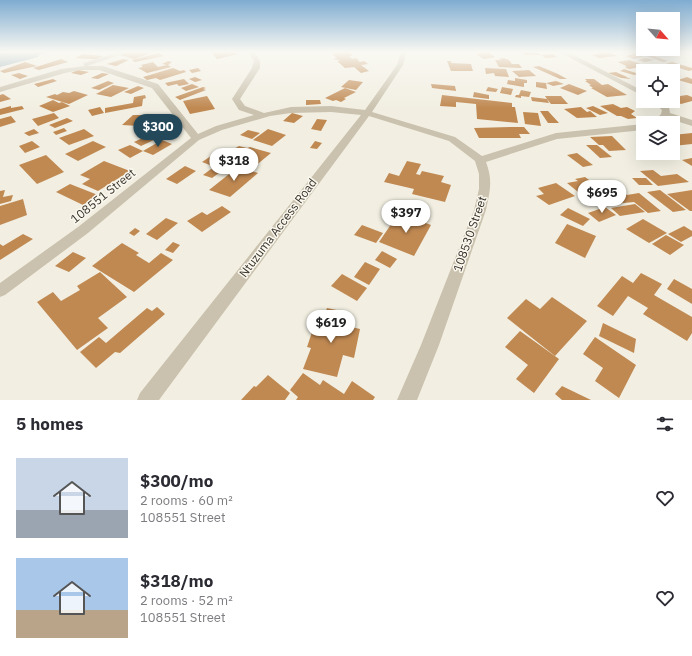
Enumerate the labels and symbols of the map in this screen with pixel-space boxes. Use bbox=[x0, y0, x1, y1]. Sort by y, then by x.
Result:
north arrow bbox=[636, 12, 680, 56]
pin: $300 bbox=[134, 114, 182, 148]
pin: $318 bbox=[210, 148, 258, 182]
street label: 108551 Street bbox=[67, 165, 138, 226]
street label: Ntuzuma Access Road bbox=[236, 175, 320, 280]
pin: $695 bbox=[578, 180, 626, 214]
street label: 108530 Street bbox=[450, 194, 489, 274]
pin: $397 bbox=[382, 200, 430, 234]
pin: $619 bbox=[307, 310, 355, 344]

